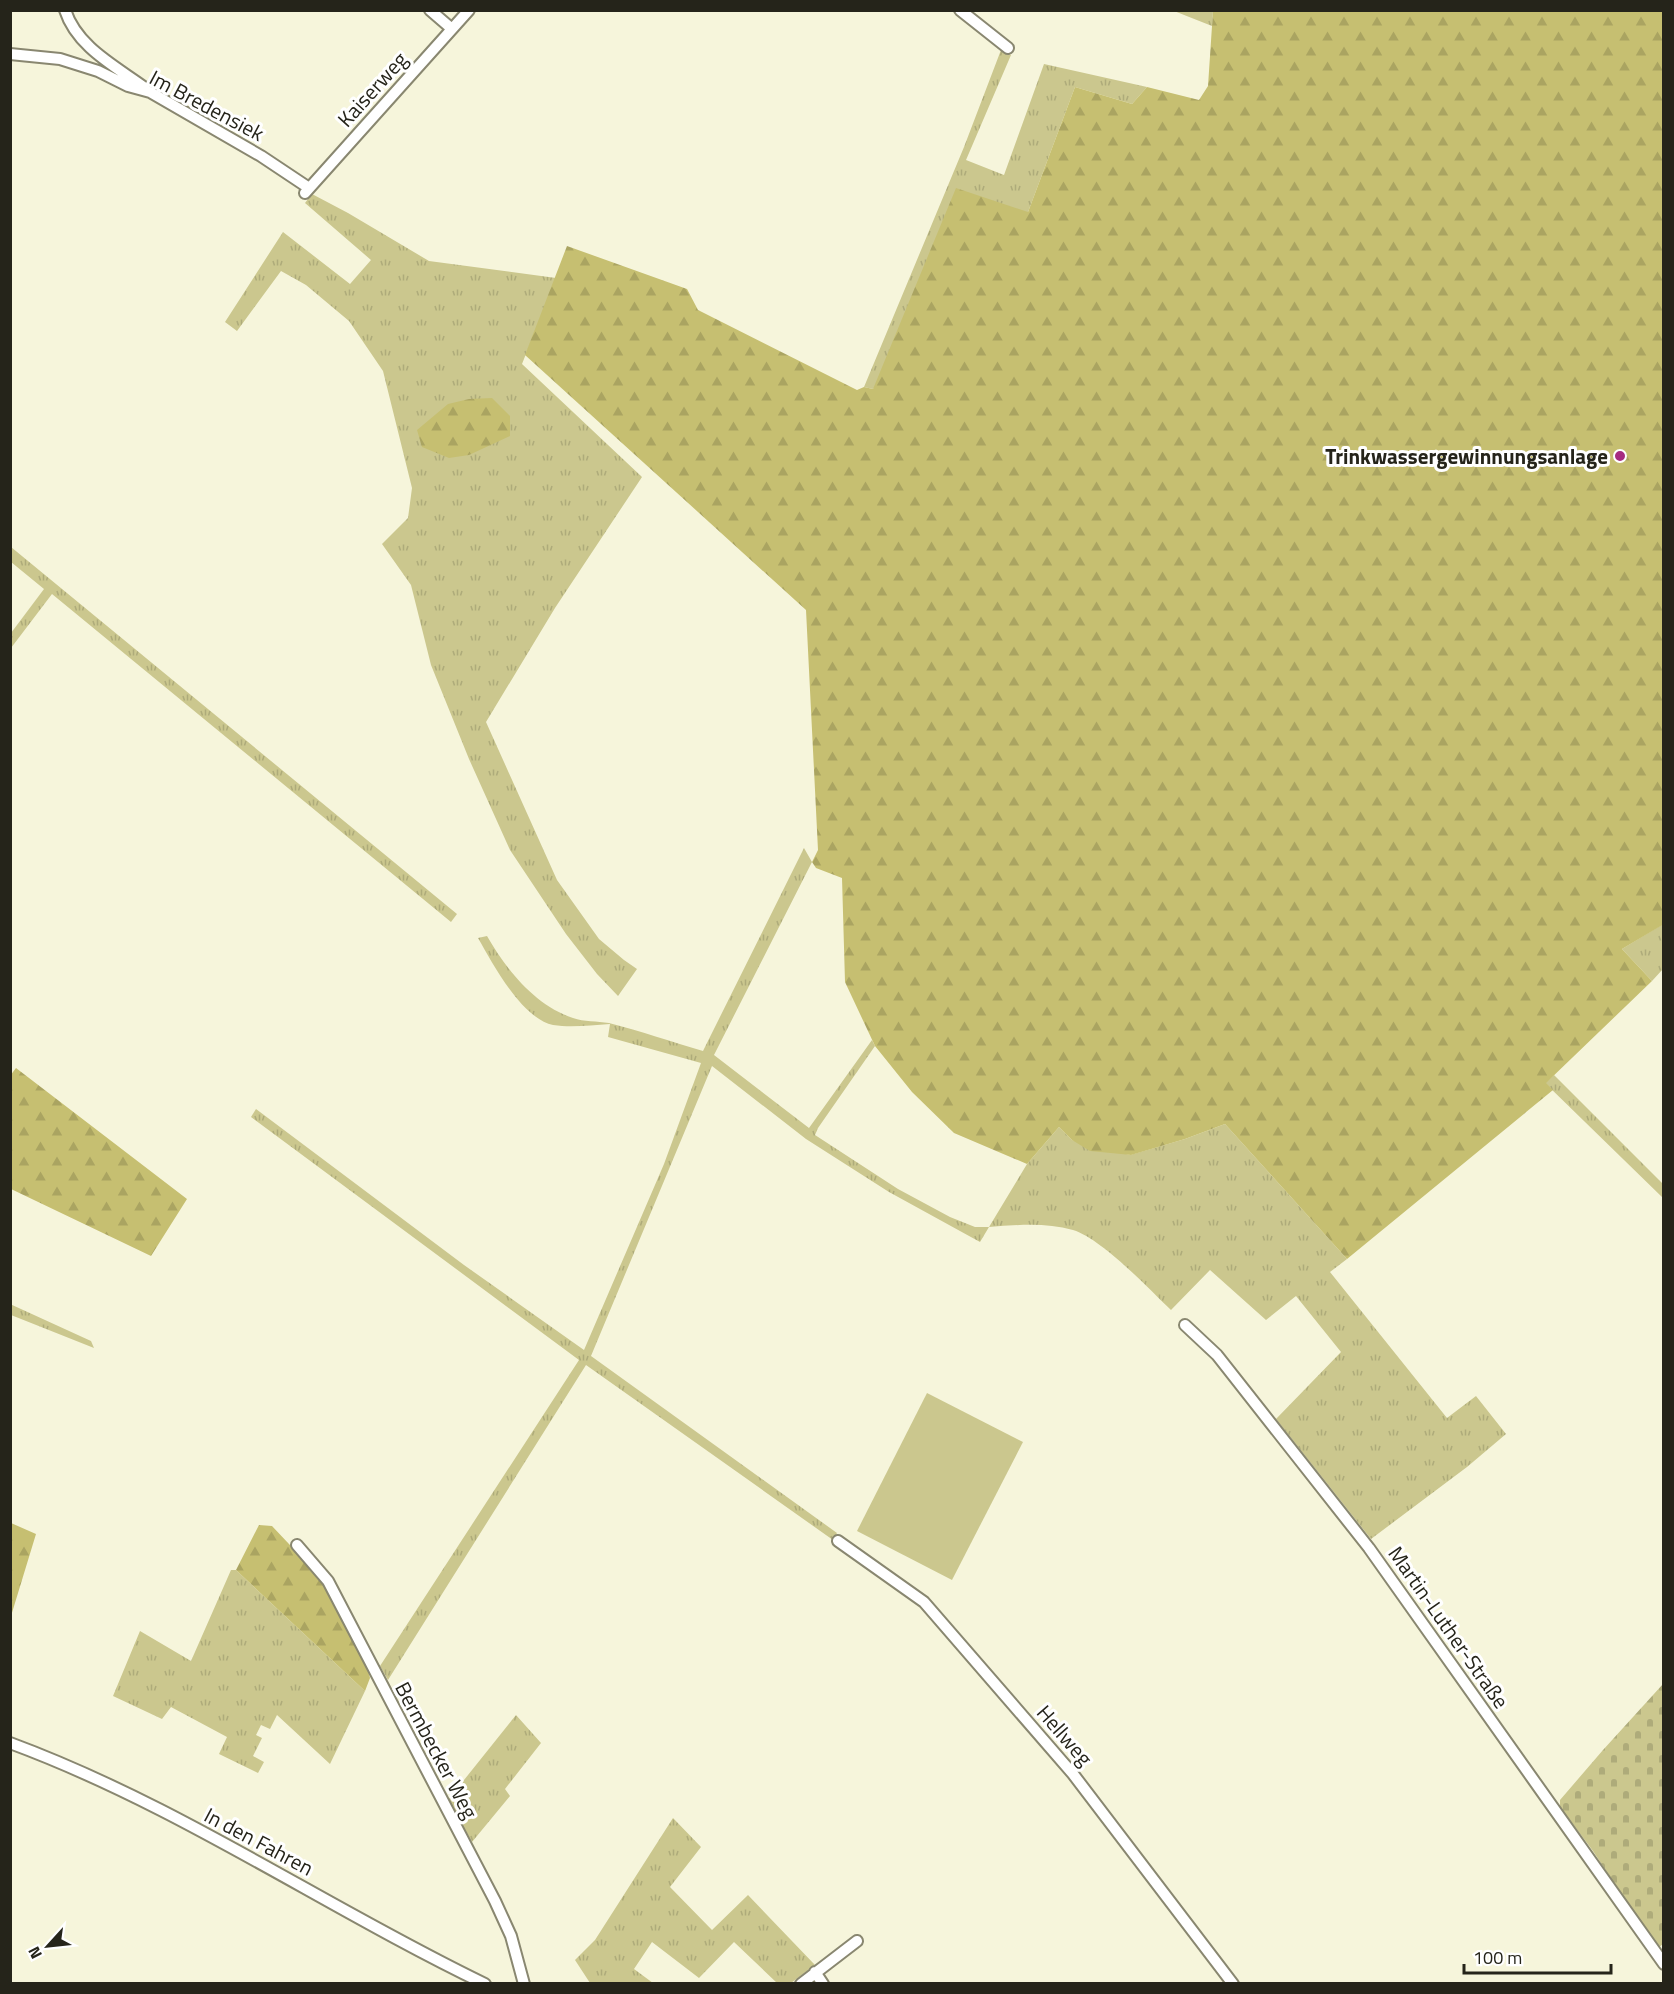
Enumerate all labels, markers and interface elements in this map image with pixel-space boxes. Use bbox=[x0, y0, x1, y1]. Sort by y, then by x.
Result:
street label: Kaiserweg bbox=[329, 44, 415, 134]
street label: Im Bredensiek bbox=[144, 61, 270, 149]
place label: Trinkwassergewinnungsanlage bbox=[1325, 440, 1608, 472]
marker: Trinkwassergewinnungsanlage bbox=[1613, 449, 1627, 463]
street label: Martin-Luther-Straße bbox=[1381, 1539, 1517, 1715]
street label: Bermbecker Weg bbox=[387, 1676, 487, 1824]
street label: Hellweg bbox=[1029, 1697, 1101, 1773]
street label: In den Fahren bbox=[199, 1799, 319, 1883]
north arrow bbox=[18, 1916, 78, 1976]
scale bar bbox=[1464, 1937, 1611, 1975]
text: N bbox=[21, 1942, 48, 1963]
text: 100 m bbox=[1473, 1944, 1522, 1971]

